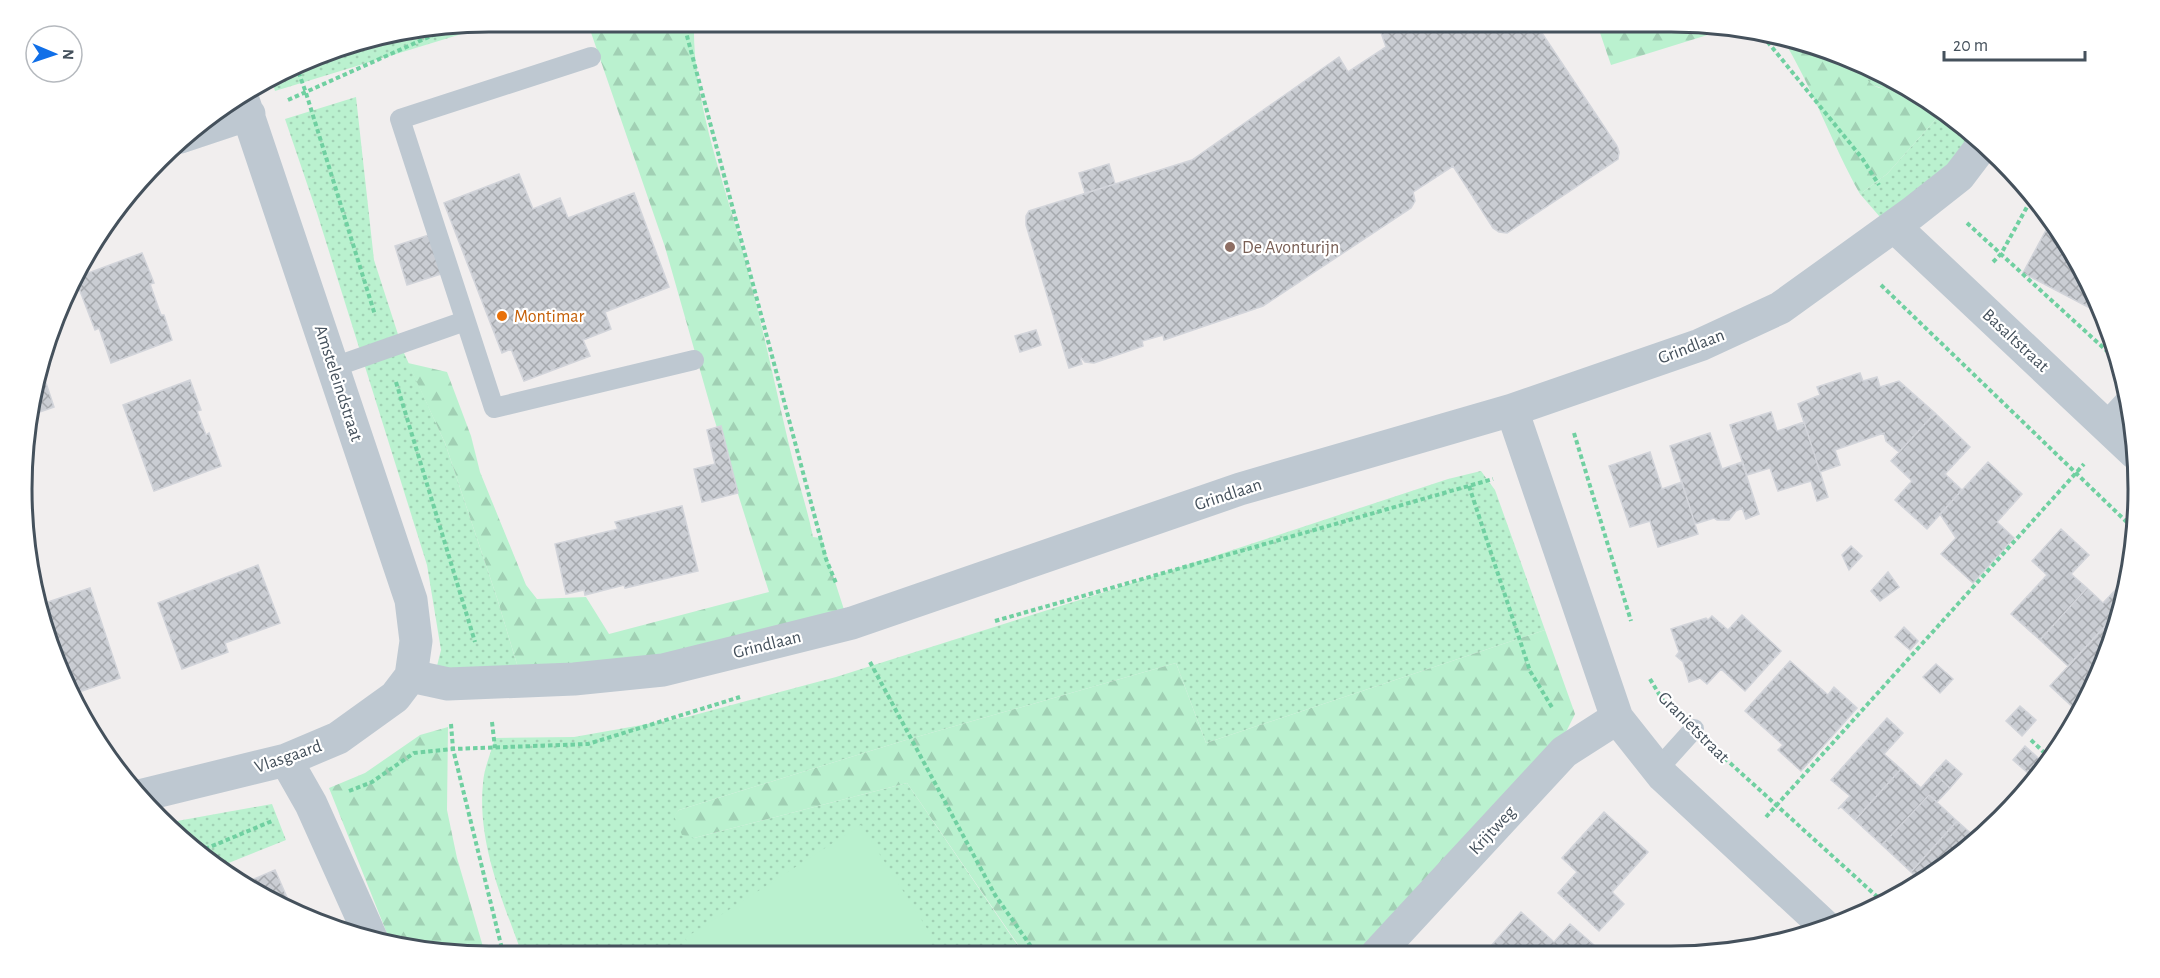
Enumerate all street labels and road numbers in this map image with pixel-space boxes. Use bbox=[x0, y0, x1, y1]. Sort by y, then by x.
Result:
street label: Basaltstraat bbox=[1979, 306, 2052, 376]
street label: Amsteleindstraat bbox=[311, 323, 365, 444]
street label: Grindlaan bbox=[1656, 326, 1727, 368]
street label: Grindlaan bbox=[1193, 476, 1264, 514]
street label: Grindlaan bbox=[731, 628, 803, 662]
street label: Granietstraat bbox=[1654, 689, 1732, 767]
street label: Vlasgaard bbox=[253, 737, 324, 777]
street label: Krijtweg bbox=[1466, 803, 1520, 858]

